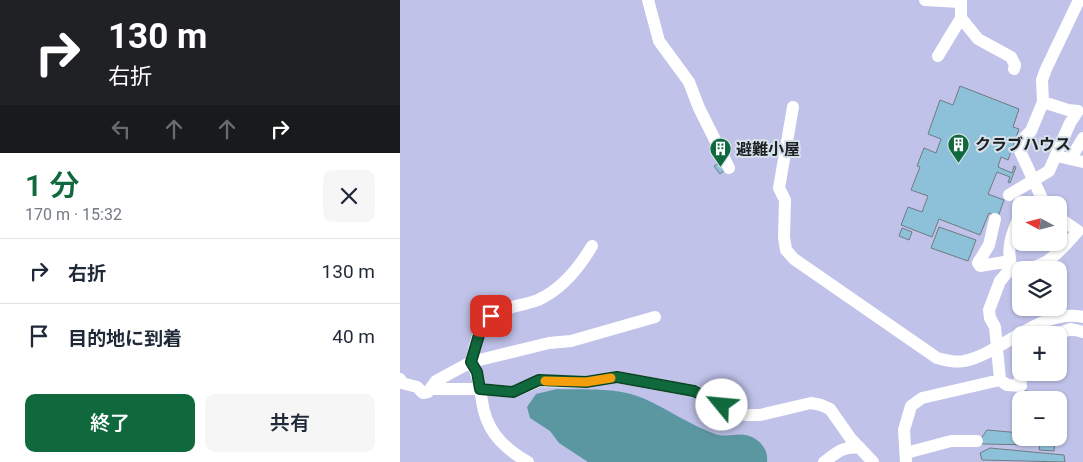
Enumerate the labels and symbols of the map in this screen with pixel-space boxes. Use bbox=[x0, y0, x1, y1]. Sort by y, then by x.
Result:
building icon: クラブハウス bbox=[947, 132, 971, 163]
place label: クラブハウス bbox=[975, 135, 1071, 154]
building icon: 避難小屋 bbox=[708, 137, 732, 168]
place label: 避難小屋 bbox=[736, 140, 800, 159]
north arrow bbox=[1012, 196, 1068, 251]
pin bbox=[470, 295, 512, 337]
position arrow bbox=[695, 378, 747, 430]

